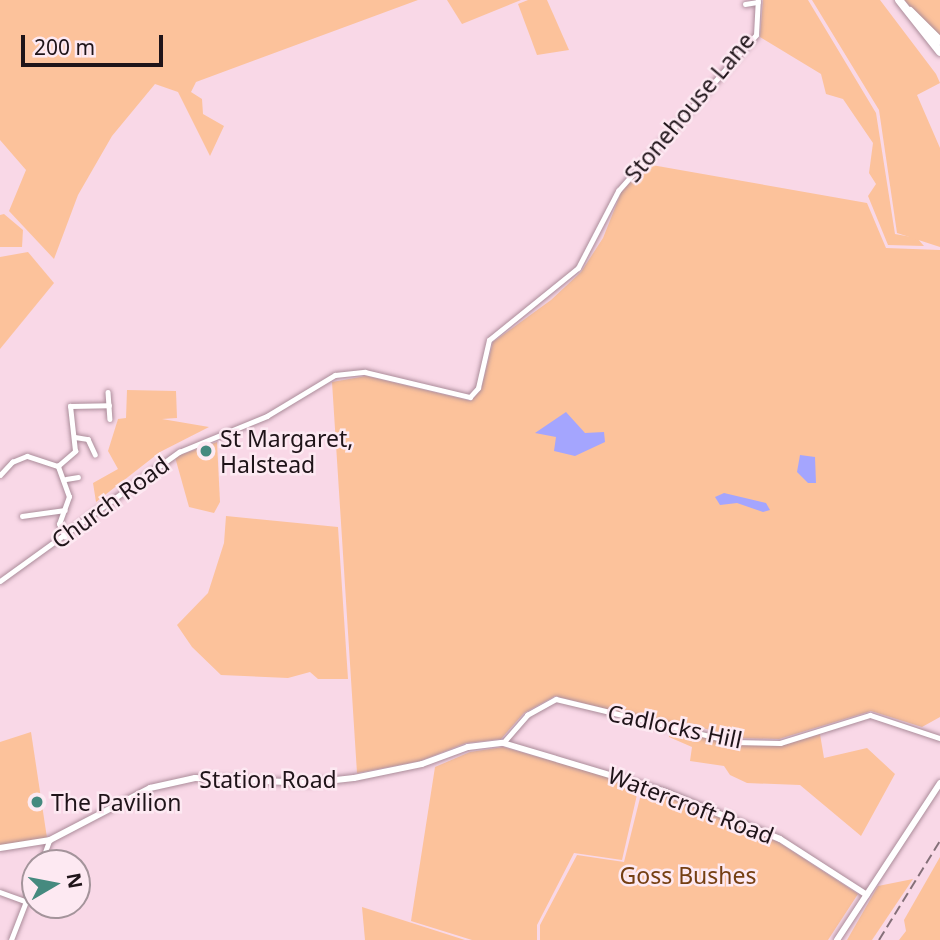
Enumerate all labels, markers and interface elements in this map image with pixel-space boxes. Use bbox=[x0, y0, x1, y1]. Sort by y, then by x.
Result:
scale bar bbox=[24, 21, 166, 65]
street label: Stonehouse Lane bbox=[618, 27, 760, 187]
text: 200 m bbox=[34, 33, 95, 61]
place label: St Margaret, Halstead bbox=[220, 424, 353, 478]
marker: St Margaret, Halstead bbox=[198, 443, 214, 459]
street label: Church Road bbox=[46, 450, 174, 554]
street label: Cadlocks Hill bbox=[605, 698, 745, 754]
street label: Watercroft Road bbox=[604, 761, 778, 849]
street label: Station Road bbox=[199, 765, 337, 793]
place label: The Pavilion bbox=[51, 788, 181, 816]
marker: The Pavilion bbox=[29, 794, 45, 810]
north arrow bbox=[21, 849, 91, 919]
park label: Goss Bushes bbox=[619, 861, 757, 889]
text: N bbox=[61, 871, 89, 891]

